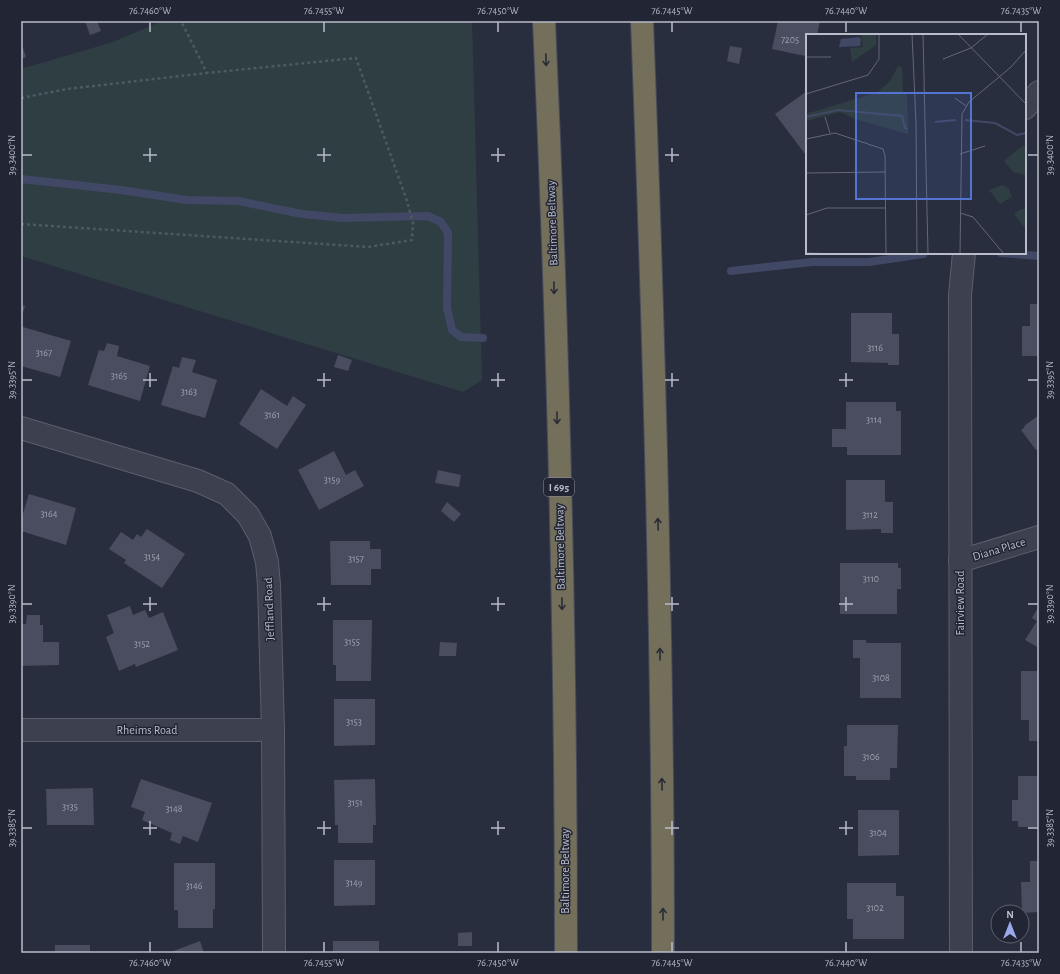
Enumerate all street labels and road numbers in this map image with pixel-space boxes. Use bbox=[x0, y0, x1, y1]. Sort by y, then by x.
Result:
street label: Baltimore Beltway bbox=[545, 180, 560, 266]
road number: I 695 bbox=[544, 478, 574, 496]
street label: Baltimore Beltway bbox=[553, 504, 568, 590]
street label: Diana Place bbox=[971, 535, 1027, 563]
street label: Fairview Road bbox=[954, 571, 966, 635]
street label: Jeffland Road bbox=[262, 577, 276, 641]
street label: Rheims Road bbox=[116, 724, 178, 736]
street label: Baltimore Beltway bbox=[559, 828, 572, 914]

